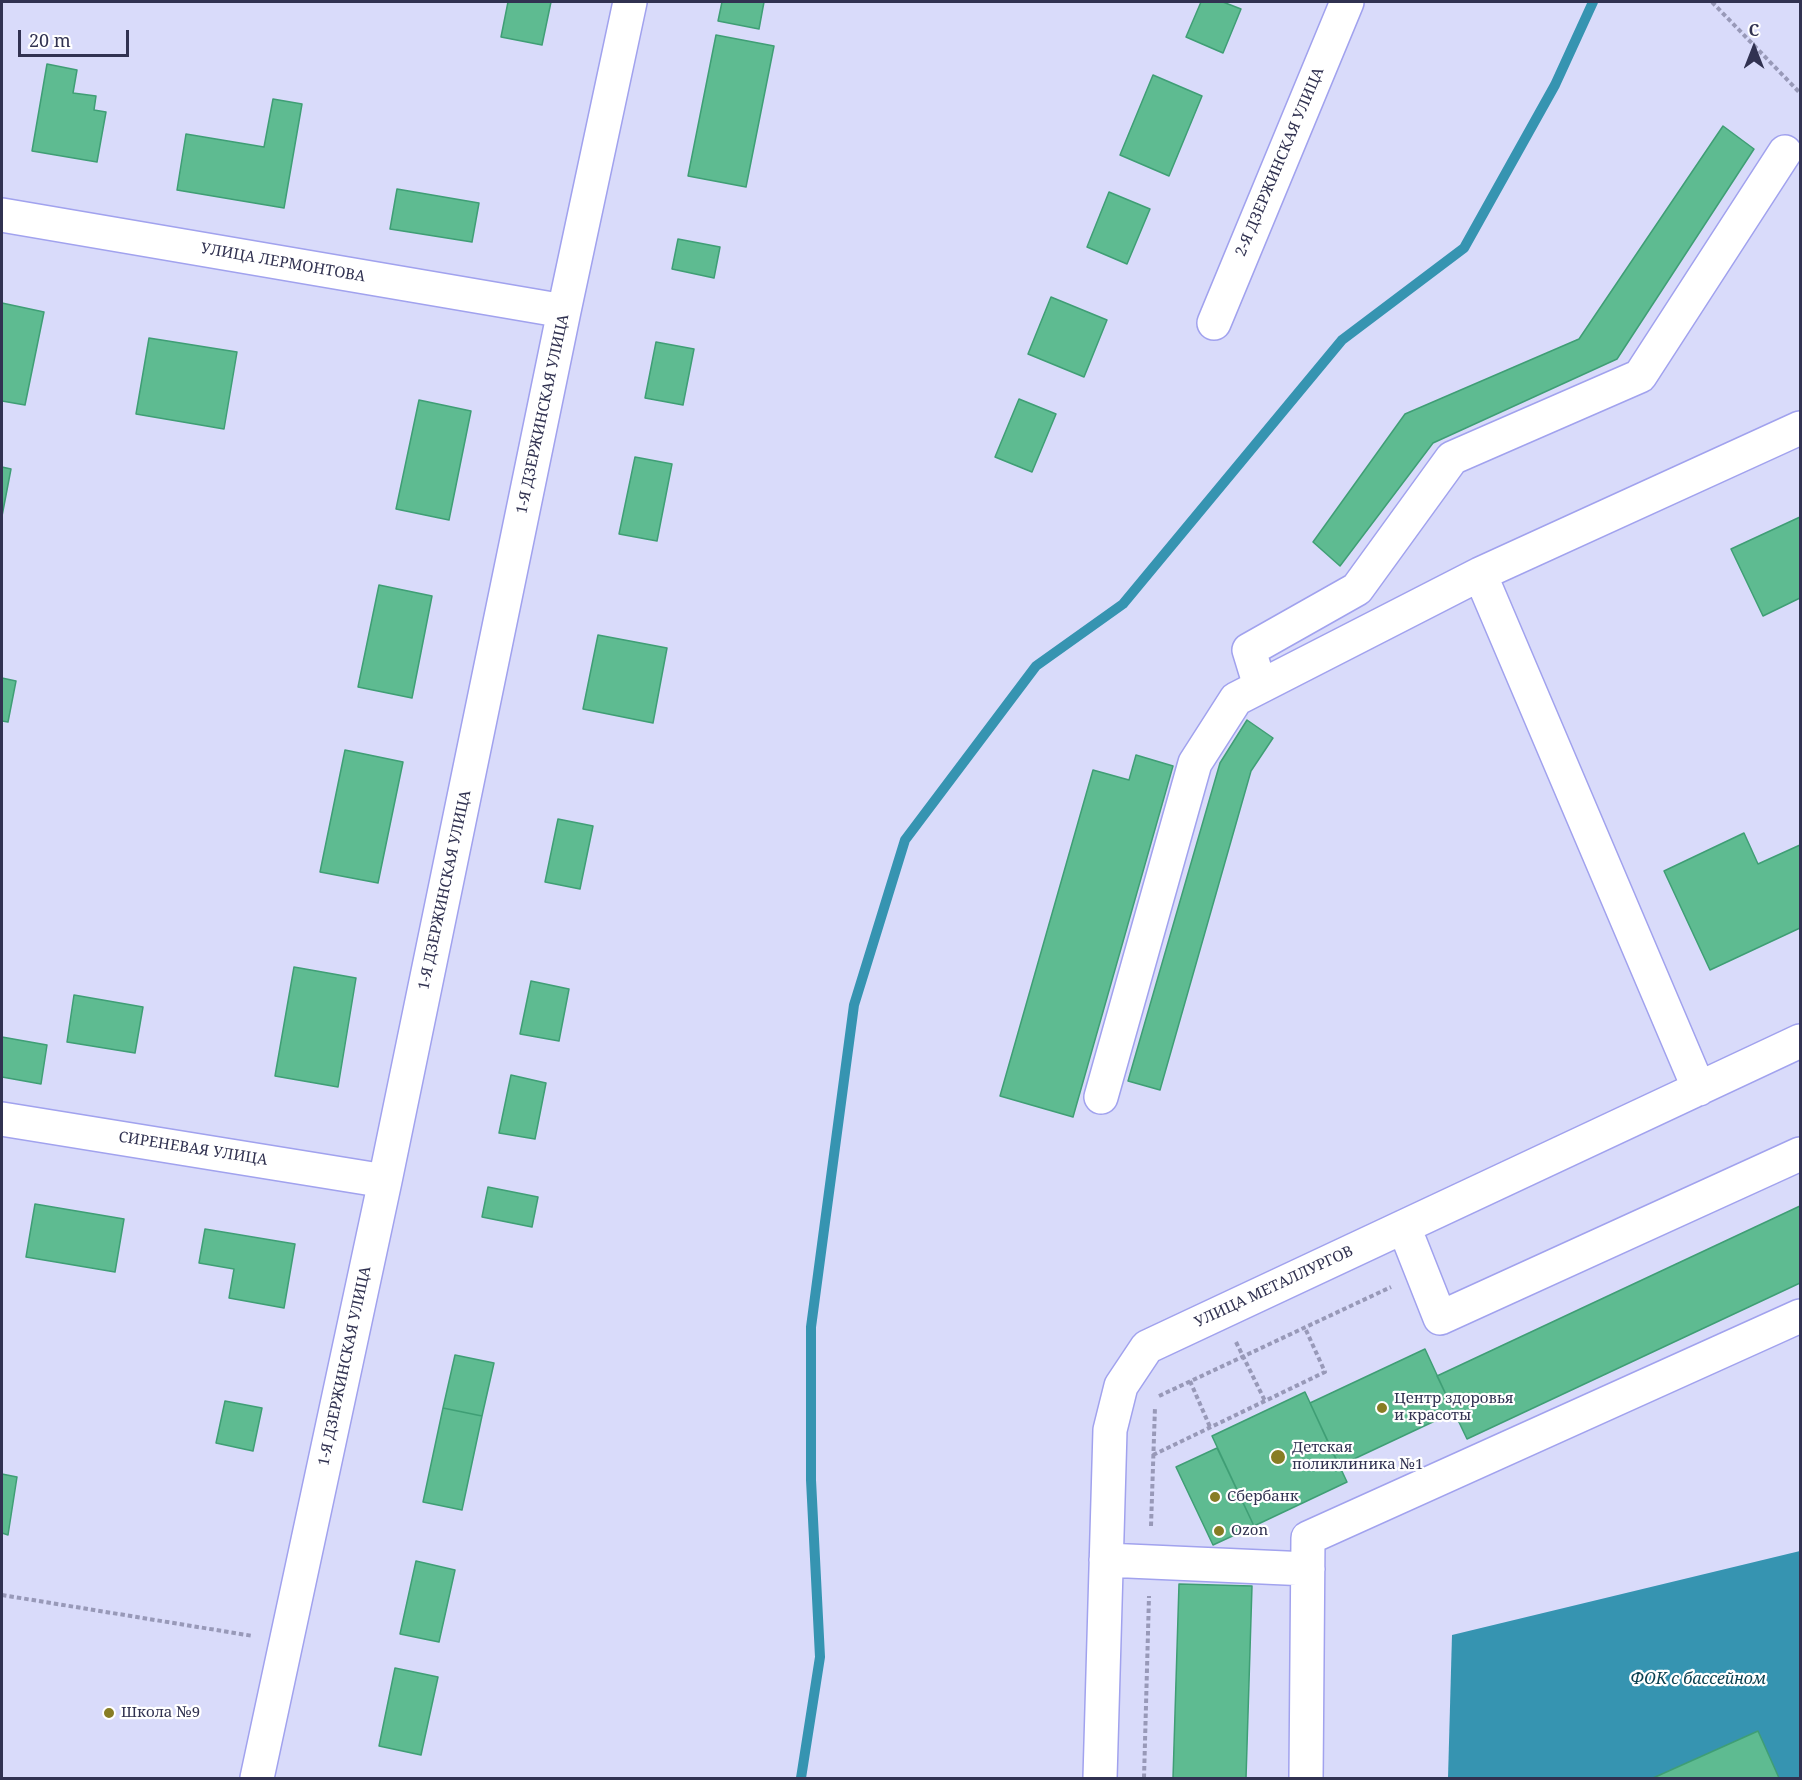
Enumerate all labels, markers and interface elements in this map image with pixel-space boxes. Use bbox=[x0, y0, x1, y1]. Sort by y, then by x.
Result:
scale bar bbox=[21, 18, 132, 56]
north arrow bbox=[1724, 18, 1784, 78]
text: С bbox=[1749, 19, 1759, 41]
text: 20 m bbox=[29, 28, 71, 52]
street label: 2-Я ДЗЕРЖИНСКАЯ УЛИЦА bbox=[1232, 65, 1328, 259]
street label: УЛИЦА ЛЕРМОНТОВА bbox=[199, 240, 367, 286]
street label: 1-Я ДЗЕРЖИНСКАЯ УЛИЦА bbox=[513, 313, 573, 515]
street label: 1-Я ДЗЕРЖИНСКАЯ УЛИЦА bbox=[415, 789, 475, 991]
street label: СИРЕНЕВАЯ УЛИЦА bbox=[117, 1128, 269, 1170]
street label: УЛИЦА МЕТАЛЛУРГОВ bbox=[1192, 1242, 1356, 1332]
street label: 1-Я ДЗЕРЖИНСКАЯ УЛИЦА bbox=[315, 1265, 375, 1467]
place label: Центр здоровья и красоты bbox=[1394, 1390, 1513, 1425]
marker: Центр здоровья и красоты bbox=[1375, 1401, 1389, 1415]
place label: Детская поликлиника №1 bbox=[1292, 1439, 1423, 1474]
marker: Детская поликлиника №1 bbox=[1269, 1448, 1287, 1466]
place label: Сбербанк bbox=[1227, 1488, 1299, 1506]
marker: Сбербанк bbox=[1208, 1490, 1222, 1504]
place label: Ozon bbox=[1231, 1522, 1268, 1540]
marker: Ozon bbox=[1212, 1524, 1226, 1538]
water label: ФОК с бассейном bbox=[1630, 1669, 1766, 1689]
place label: Школа №9 bbox=[121, 1704, 200, 1722]
marker: Школа №9 bbox=[102, 1706, 116, 1720]

